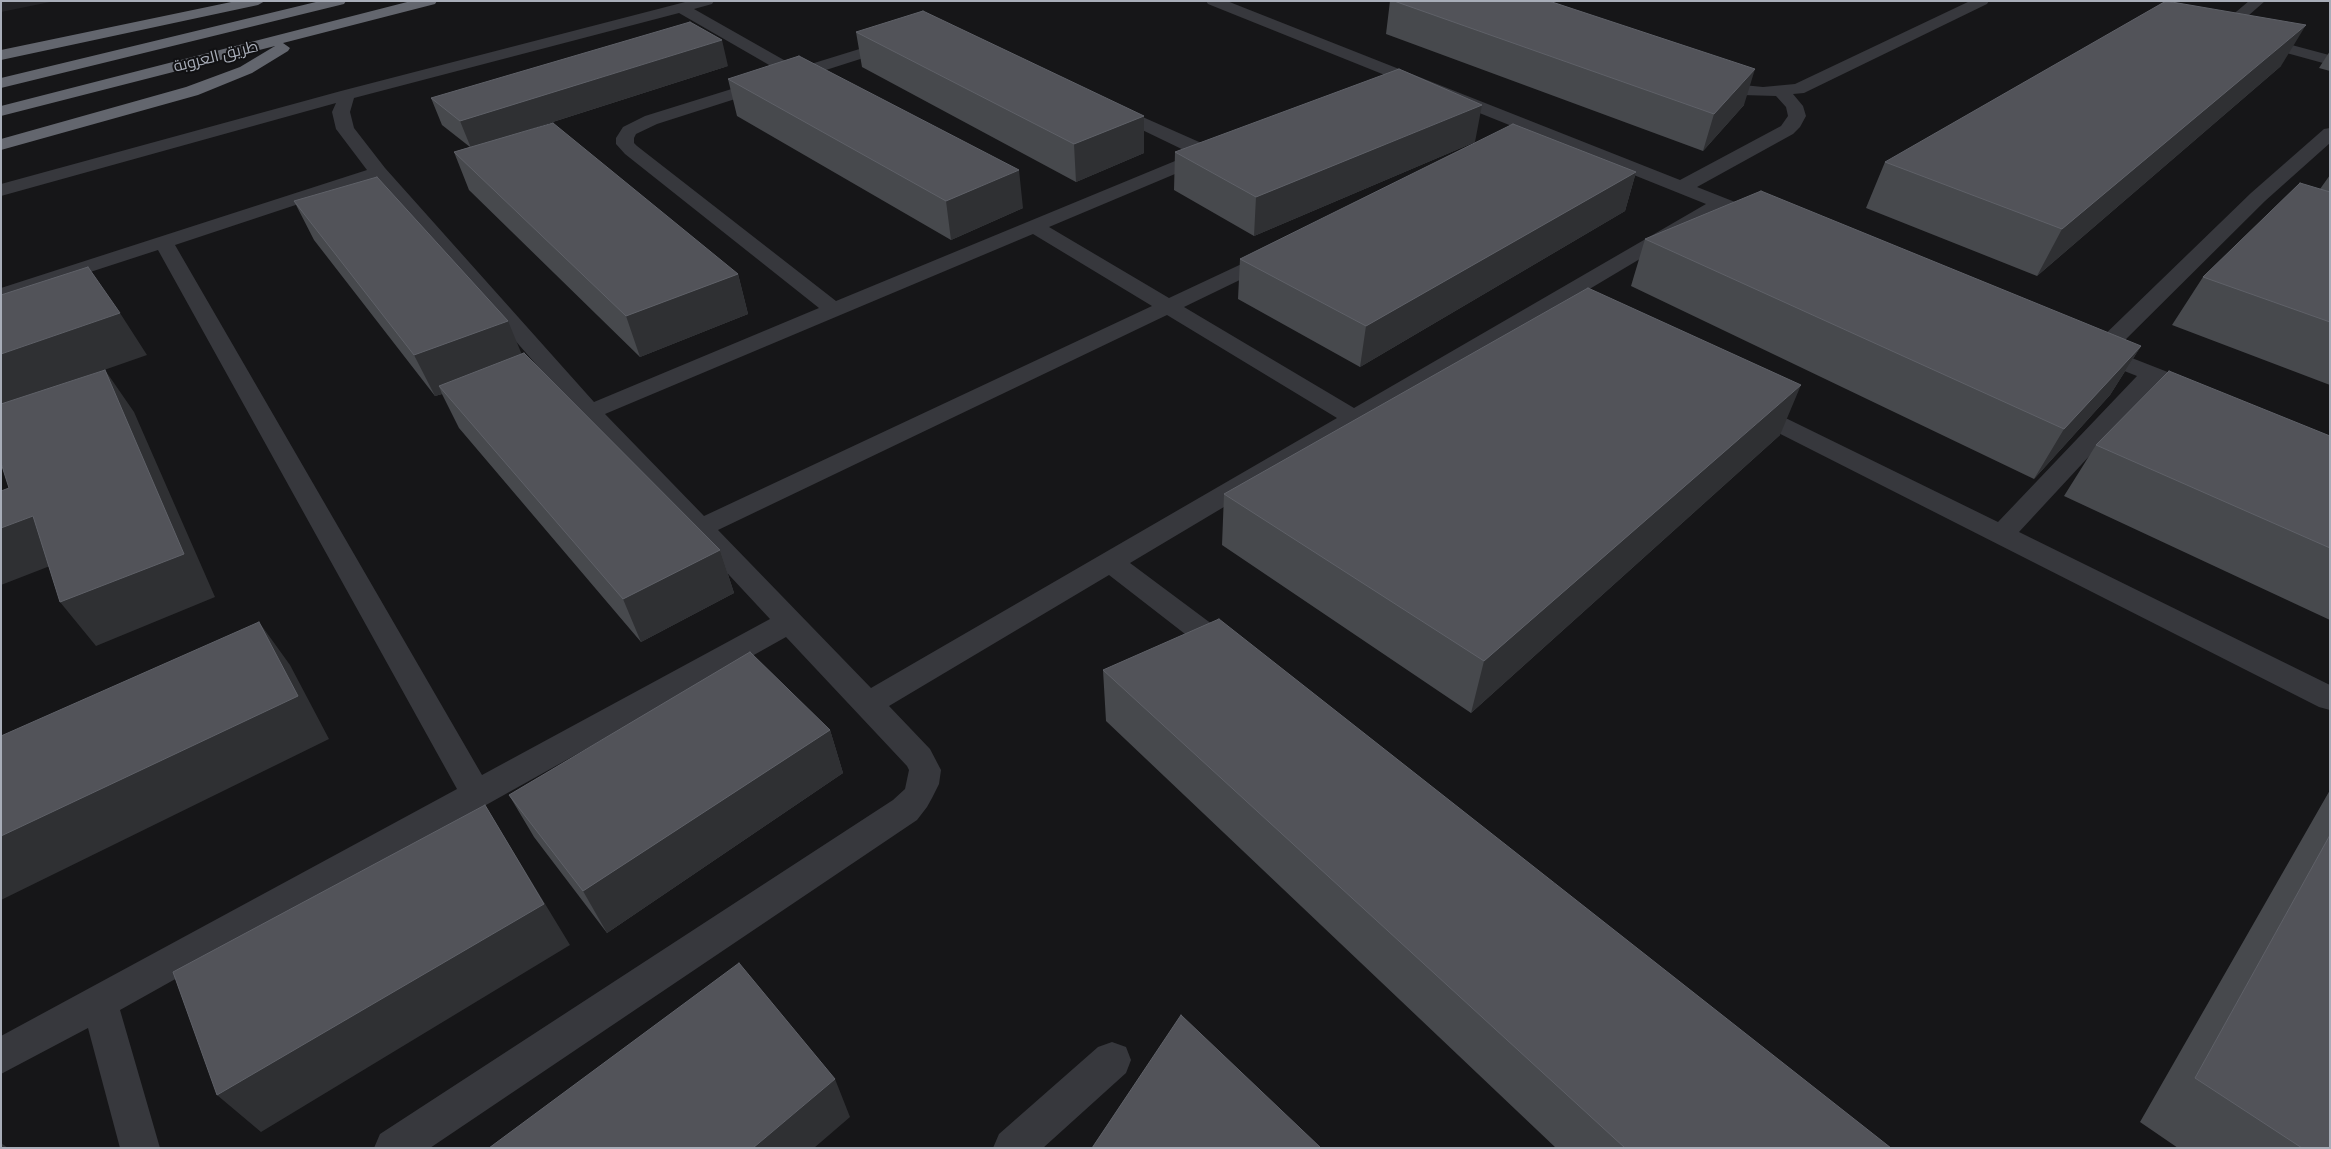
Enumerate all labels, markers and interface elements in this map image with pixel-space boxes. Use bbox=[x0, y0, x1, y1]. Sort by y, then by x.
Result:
street label: طريق العروبة bbox=[172, 37, 260, 77]

